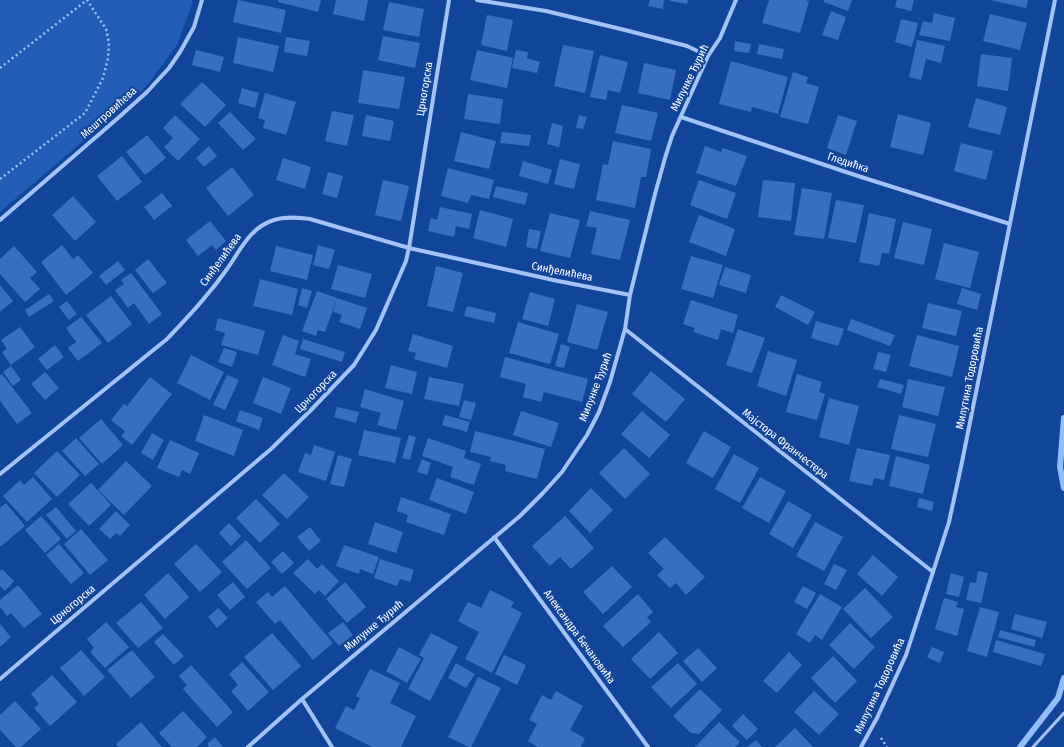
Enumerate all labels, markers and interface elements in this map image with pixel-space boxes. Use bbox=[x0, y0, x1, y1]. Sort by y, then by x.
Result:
street label: Милунке Ђурић bbox=[668, 42, 712, 114]
street label: Црногорска bbox=[414, 61, 436, 117]
street label: Мештровићева bbox=[78, 84, 140, 142]
street label: Гледићка bbox=[826, 150, 870, 176]
street label: Синђелићева bbox=[197, 231, 245, 289]
street label: Синђелићева bbox=[530, 260, 594, 284]
street label: Милутина Тодоровића bbox=[954, 326, 986, 430]
street label: Милунке Ђурић bbox=[577, 351, 615, 423]
street label: Црногорска bbox=[292, 368, 340, 416]
street label: Мајстора Франчестера bbox=[739, 406, 831, 482]
street label: Црногорска bbox=[48, 582, 98, 628]
street label: Александра Бечановића bbox=[540, 587, 618, 687]
street label: Милунке Ђурић bbox=[342, 598, 406, 654]
street label: Милутина Тодоровића bbox=[852, 636, 908, 736]

